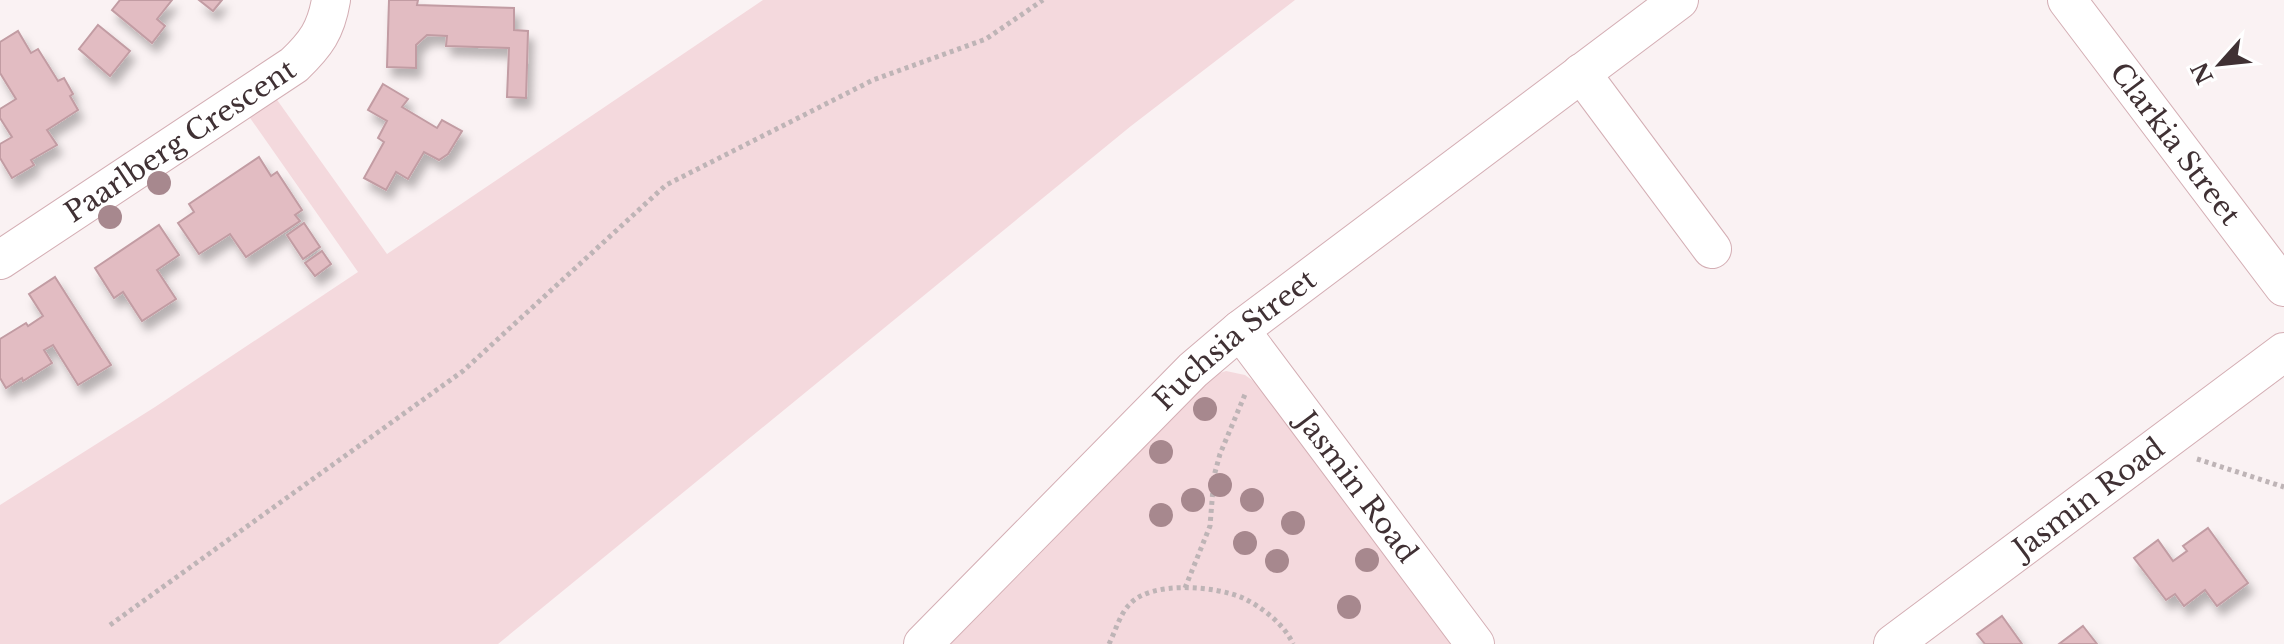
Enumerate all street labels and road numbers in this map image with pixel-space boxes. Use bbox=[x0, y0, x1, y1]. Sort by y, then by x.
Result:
street label: Paarlberg Crescent bbox=[58, 52, 303, 230]
street label: Clarkia Street bbox=[2102, 56, 2248, 232]
street label: Fuchsia Street bbox=[1146, 262, 1323, 418]
street label: Jasmin Road bbox=[1287, 402, 1425, 570]
street label: Jasmin Road bbox=[2003, 431, 2171, 569]

